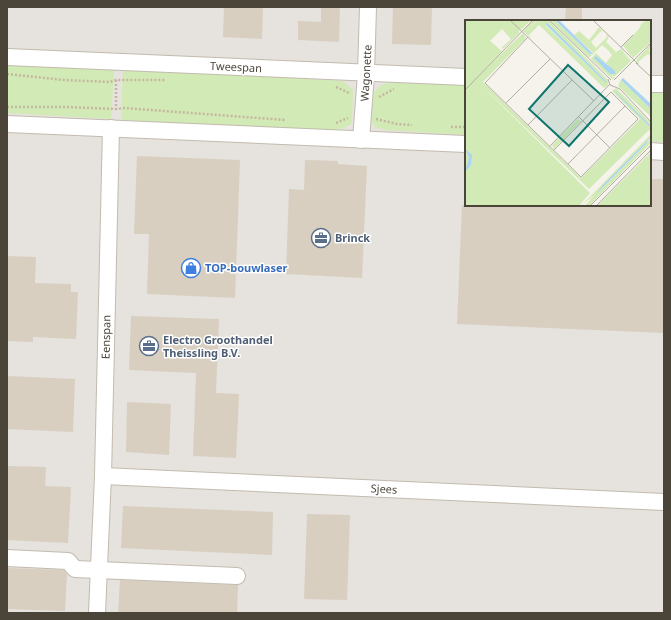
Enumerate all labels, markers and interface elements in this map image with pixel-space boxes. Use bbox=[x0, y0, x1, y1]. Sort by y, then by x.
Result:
inset map bbox=[465, 20, 651, 206]
street label: Wagonette bbox=[357, 44, 374, 102]
street label: Tweespan bbox=[210, 58, 262, 75]
office icon: Brinck bbox=[310, 227, 332, 249]
place label: Brinck bbox=[335, 230, 370, 245]
shop icon: TOP-bouwlaser bbox=[180, 257, 202, 279]
place label: TOP-bouwlaser bbox=[205, 260, 288, 275]
street label: Eenspan bbox=[98, 315, 113, 359]
place label: Electro Groothandel Theissling B.V. bbox=[163, 332, 273, 360]
office icon: Electro Groothandel Theissling B.V. bbox=[138, 335, 160, 357]
street label: Sjees bbox=[370, 480, 398, 497]

